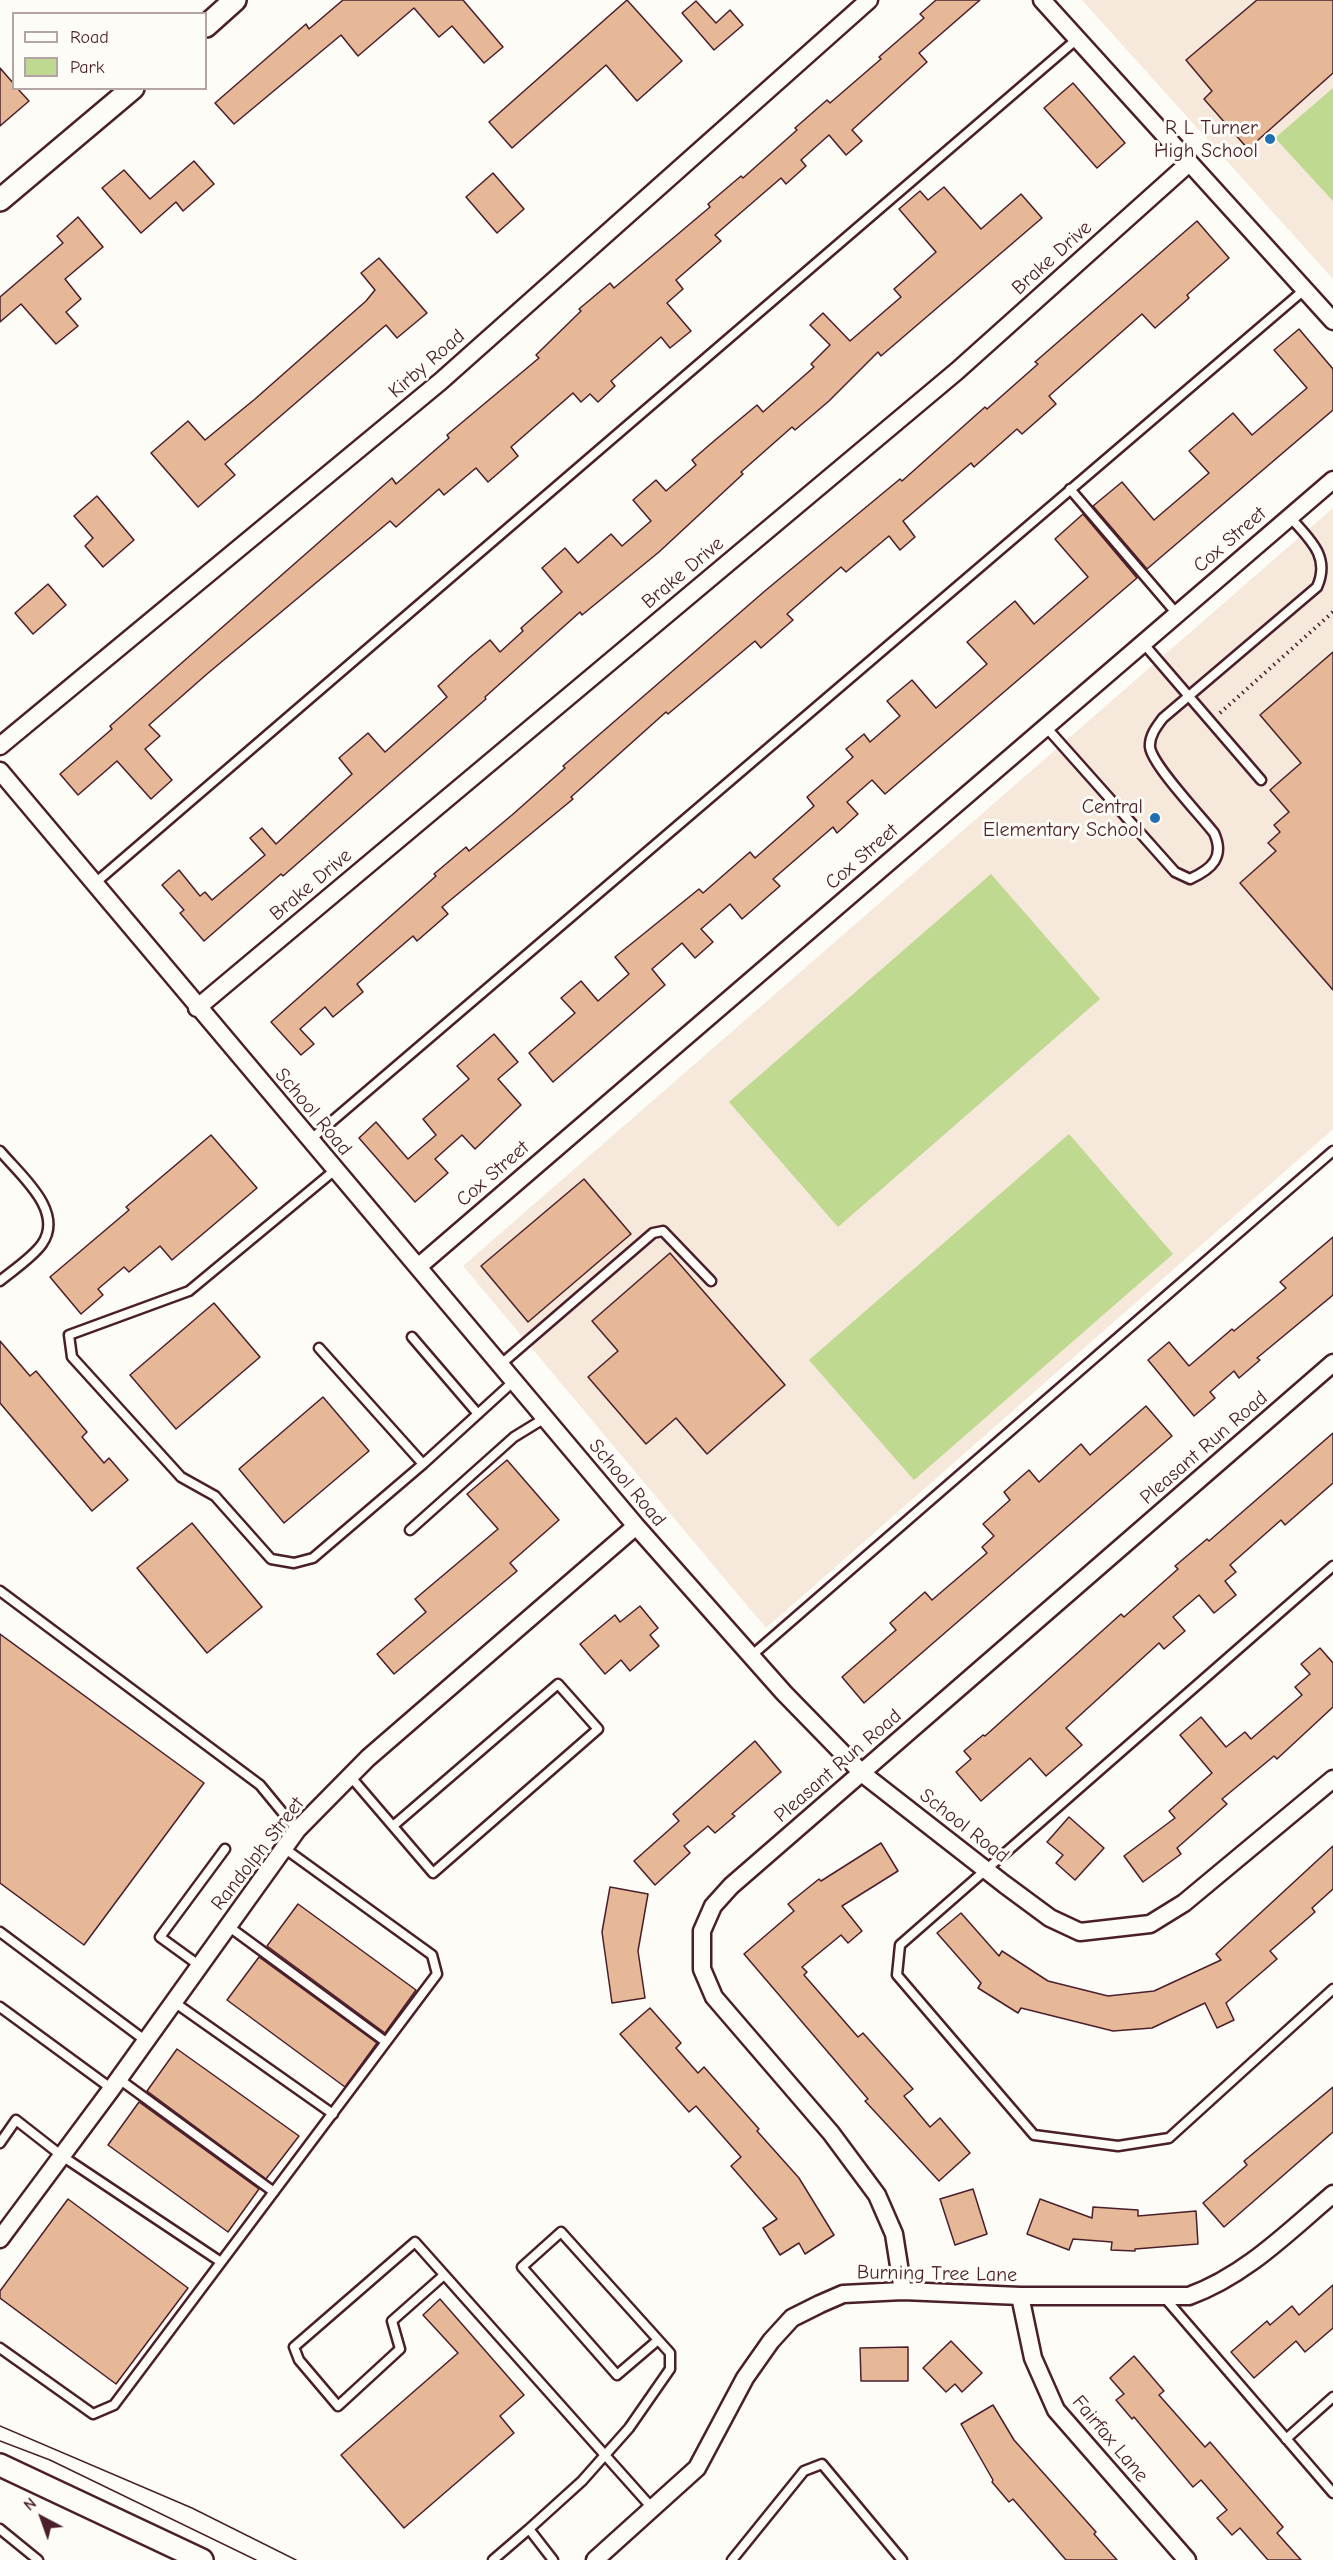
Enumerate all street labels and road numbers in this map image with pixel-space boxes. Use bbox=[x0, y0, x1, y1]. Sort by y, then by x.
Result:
street label: Brake Drive bbox=[1007, 216, 1097, 300]
street label: Kirby Road bbox=[384, 324, 470, 404]
street label: Cox Street bbox=[1189, 502, 1271, 578]
street label: Brake Drive bbox=[637, 532, 729, 614]
street label: Cox Street bbox=[821, 819, 903, 895]
street label: Brake Drive bbox=[265, 844, 357, 926]
street label: School Road bbox=[269, 1063, 357, 1161]
street label: Cox Street bbox=[452, 1136, 534, 1212]
street label: Pleasant Run Road bbox=[1135, 1386, 1273, 1510]
street label: School Road bbox=[583, 1434, 671, 1532]
street label: Pleasant Run Road bbox=[769, 1704, 907, 1828]
street label: School Road bbox=[915, 1784, 1013, 1868]
street label: Randolph Street bbox=[206, 1793, 310, 1915]
street label: Burning Tree Lane bbox=[857, 2261, 1017, 2287]
street label: Fairfax Lane bbox=[1067, 2391, 1153, 2487]

